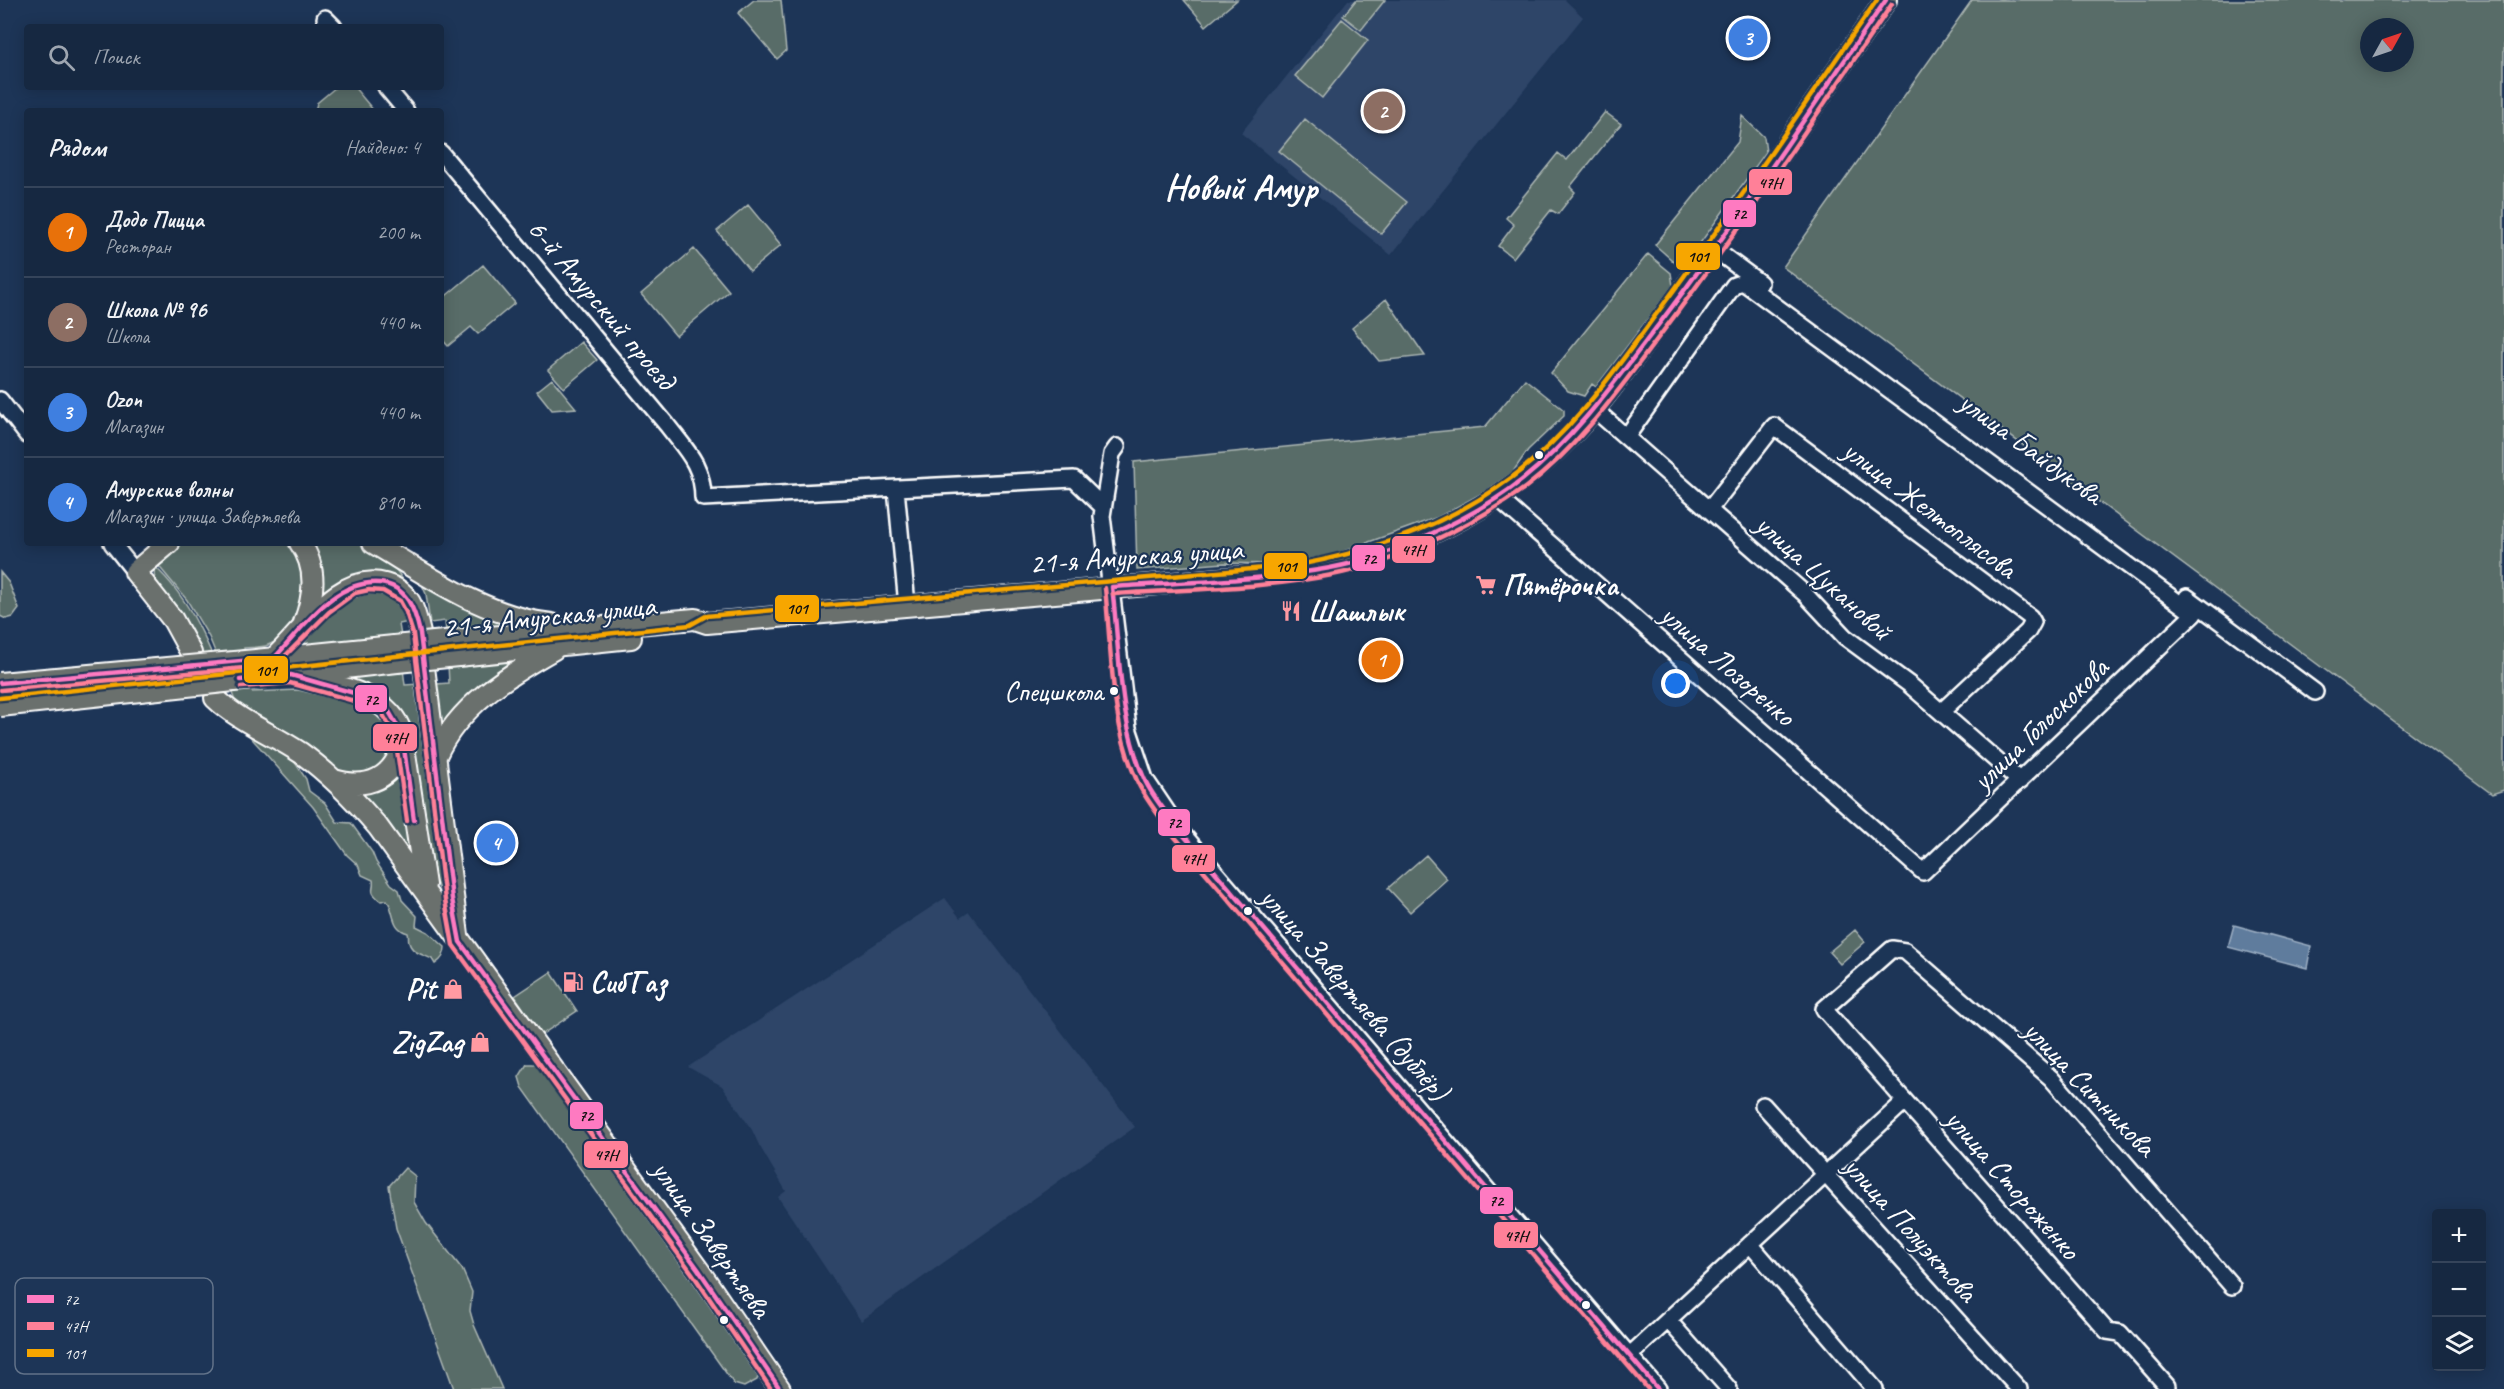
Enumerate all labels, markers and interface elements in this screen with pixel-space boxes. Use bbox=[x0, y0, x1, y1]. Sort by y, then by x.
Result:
pin: 3 bbox=[1728, 15, 1768, 60]
north arrow bbox=[2360, 18, 2414, 72]
search box bbox=[24, 24, 444, 90]
icon: search bbox=[45, 41, 78, 74]
text: Поиск bbox=[93, 43, 139, 71]
pin: 2 bbox=[1364, 88, 1402, 134]
text: Рядом bbox=[48, 131, 106, 164]
text: Найдено: 4 bbox=[345, 135, 420, 160]
district label: Новый Амур bbox=[1164, 164, 1319, 210]
line badge: 47Н bbox=[1748, 168, 1793, 196]
text: 47Н bbox=[1758, 173, 1785, 193]
line badge: 72 bbox=[1722, 199, 1757, 228]
text: 72 bbox=[1732, 204, 1748, 224]
text: Додо Пицца bbox=[105, 206, 203, 234]
street label: 6-й Амурский проезд bbox=[519, 211, 686, 399]
text: 1 bbox=[63, 220, 72, 245]
text: 200 m bbox=[377, 220, 420, 245]
text: Ресторан bbox=[105, 234, 171, 259]
line badge: 101 bbox=[1675, 242, 1721, 271]
text: 101 bbox=[1687, 247, 1711, 267]
text: Школа № 96 bbox=[105, 296, 206, 324]
text: 2 bbox=[63, 310, 72, 335]
text: 440 m bbox=[377, 310, 420, 335]
text: Школа bbox=[105, 324, 149, 349]
street label: улица Байдукова bbox=[1950, 382, 2113, 515]
text: Ozon bbox=[105, 386, 142, 414]
text: 3 bbox=[63, 400, 72, 425]
text: 440 m bbox=[377, 400, 420, 425]
text: Магазин bbox=[105, 414, 163, 439]
street label: улица Желтоплясова bbox=[1834, 430, 2026, 588]
unlabelled marker bbox=[1533, 449, 1545, 461]
text: Амурские волны bbox=[105, 476, 232, 504]
text: 4 bbox=[63, 490, 72, 515]
text: 810 m bbox=[377, 490, 420, 515]
text: Магазин · улица Завертяева bbox=[105, 504, 300, 529]
street label: улица Цукановой bbox=[1746, 504, 1902, 650]
street label: 21-я Амурская улица bbox=[1028, 529, 1246, 582]
line badge: 47Н bbox=[1391, 535, 1436, 564]
text: 47Н bbox=[1401, 540, 1428, 560]
line badge: 72 bbox=[1351, 544, 1386, 572]
text: 72 bbox=[1362, 549, 1378, 569]
line badge: 101 bbox=[1263, 552, 1308, 580]
text: 101 bbox=[1275, 557, 1299, 577]
place label: Пятёрочка bbox=[1503, 566, 1620, 604]
supermarket icon: Пятёрочка bbox=[1474, 573, 1498, 597]
street label: 21-я Амурская улица bbox=[441, 586, 659, 646]
place label: Шашлык bbox=[1308, 592, 1407, 630]
line badge: 101 bbox=[774, 594, 820, 623]
street label: улица Лозоренко bbox=[1651, 595, 1805, 735]
text: 101 bbox=[786, 599, 810, 619]
restaurant icon: Шашлык bbox=[1279, 599, 1303, 623]
pin: 1 bbox=[1362, 638, 1400, 682]
street label: улица Голоскокова bbox=[1962, 648, 2118, 800]
line badge: 101 bbox=[243, 655, 289, 684]
text: 101 bbox=[255, 661, 279, 681]
your location bbox=[1661, 669, 1690, 698]
place label: Спецшкола bbox=[1004, 674, 1106, 709]
line badge: 72 bbox=[354, 684, 388, 713]
marker: Спецшкола bbox=[1108, 685, 1120, 697]
text: 72 bbox=[364, 690, 380, 710]
line badge: 47Н bbox=[372, 723, 418, 752]
text: 47Н bbox=[383, 728, 410, 748]
line badge: 72 bbox=[1157, 808, 1191, 837]
text: 72 bbox=[1167, 813, 1183, 833]
pin: 4 bbox=[476, 820, 516, 866]
line badge: 47Н bbox=[1171, 844, 1216, 873]
text: 47Н bbox=[1181, 849, 1208, 869]
street label: улица Завертяева (дублёр) bbox=[1250, 878, 1460, 1110]
unlabelled marker bbox=[1242, 905, 1254, 917]
place label: СибГаз bbox=[590, 963, 669, 1002]
place label: Pit bbox=[406, 970, 439, 1008]
fuel station icon: СибГаз bbox=[561, 970, 585, 994]
shop icon: Pit bbox=[441, 977, 465, 1001]
street label: улица Ситникова bbox=[2014, 1010, 2166, 1166]
place label: ZigZag bbox=[392, 1023, 466, 1061]
shop icon: ZigZag bbox=[468, 1030, 492, 1054]
street label: улица Стороженко bbox=[1936, 1099, 2090, 1268]
line badge: 72 bbox=[569, 1101, 604, 1130]
text: 72 bbox=[579, 1106, 595, 1126]
line badge: 47Н bbox=[583, 1140, 629, 1169]
text: 47Н bbox=[594, 1145, 621, 1165]
street label: улица Полуэктова bbox=[1834, 1147, 1988, 1311]
street label: улица Завертяева bbox=[642, 1151, 782, 1327]
line badge: 72 bbox=[1479, 1186, 1514, 1215]
text: 72 bbox=[1489, 1191, 1505, 1211]
map controls bbox=[2432, 1209, 2486, 1371]
button: + bbox=[2432, 1209, 2486, 1263]
line badge: 47Н bbox=[1493, 1221, 1539, 1249]
text: 47Н bbox=[1504, 1226, 1531, 1246]
button: − bbox=[2432, 1263, 2486, 1317]
legend bbox=[15, 1278, 213, 1374]
text: 72 bbox=[64, 1290, 80, 1310]
unlabelled marker bbox=[1580, 1299, 1592, 1311]
unlabelled marker bbox=[718, 1314, 730, 1326]
text: 47Н bbox=[64, 1317, 90, 1337]
button: layers bbox=[2432, 1317, 2486, 1371]
text: 101 bbox=[64, 1344, 86, 1364]

